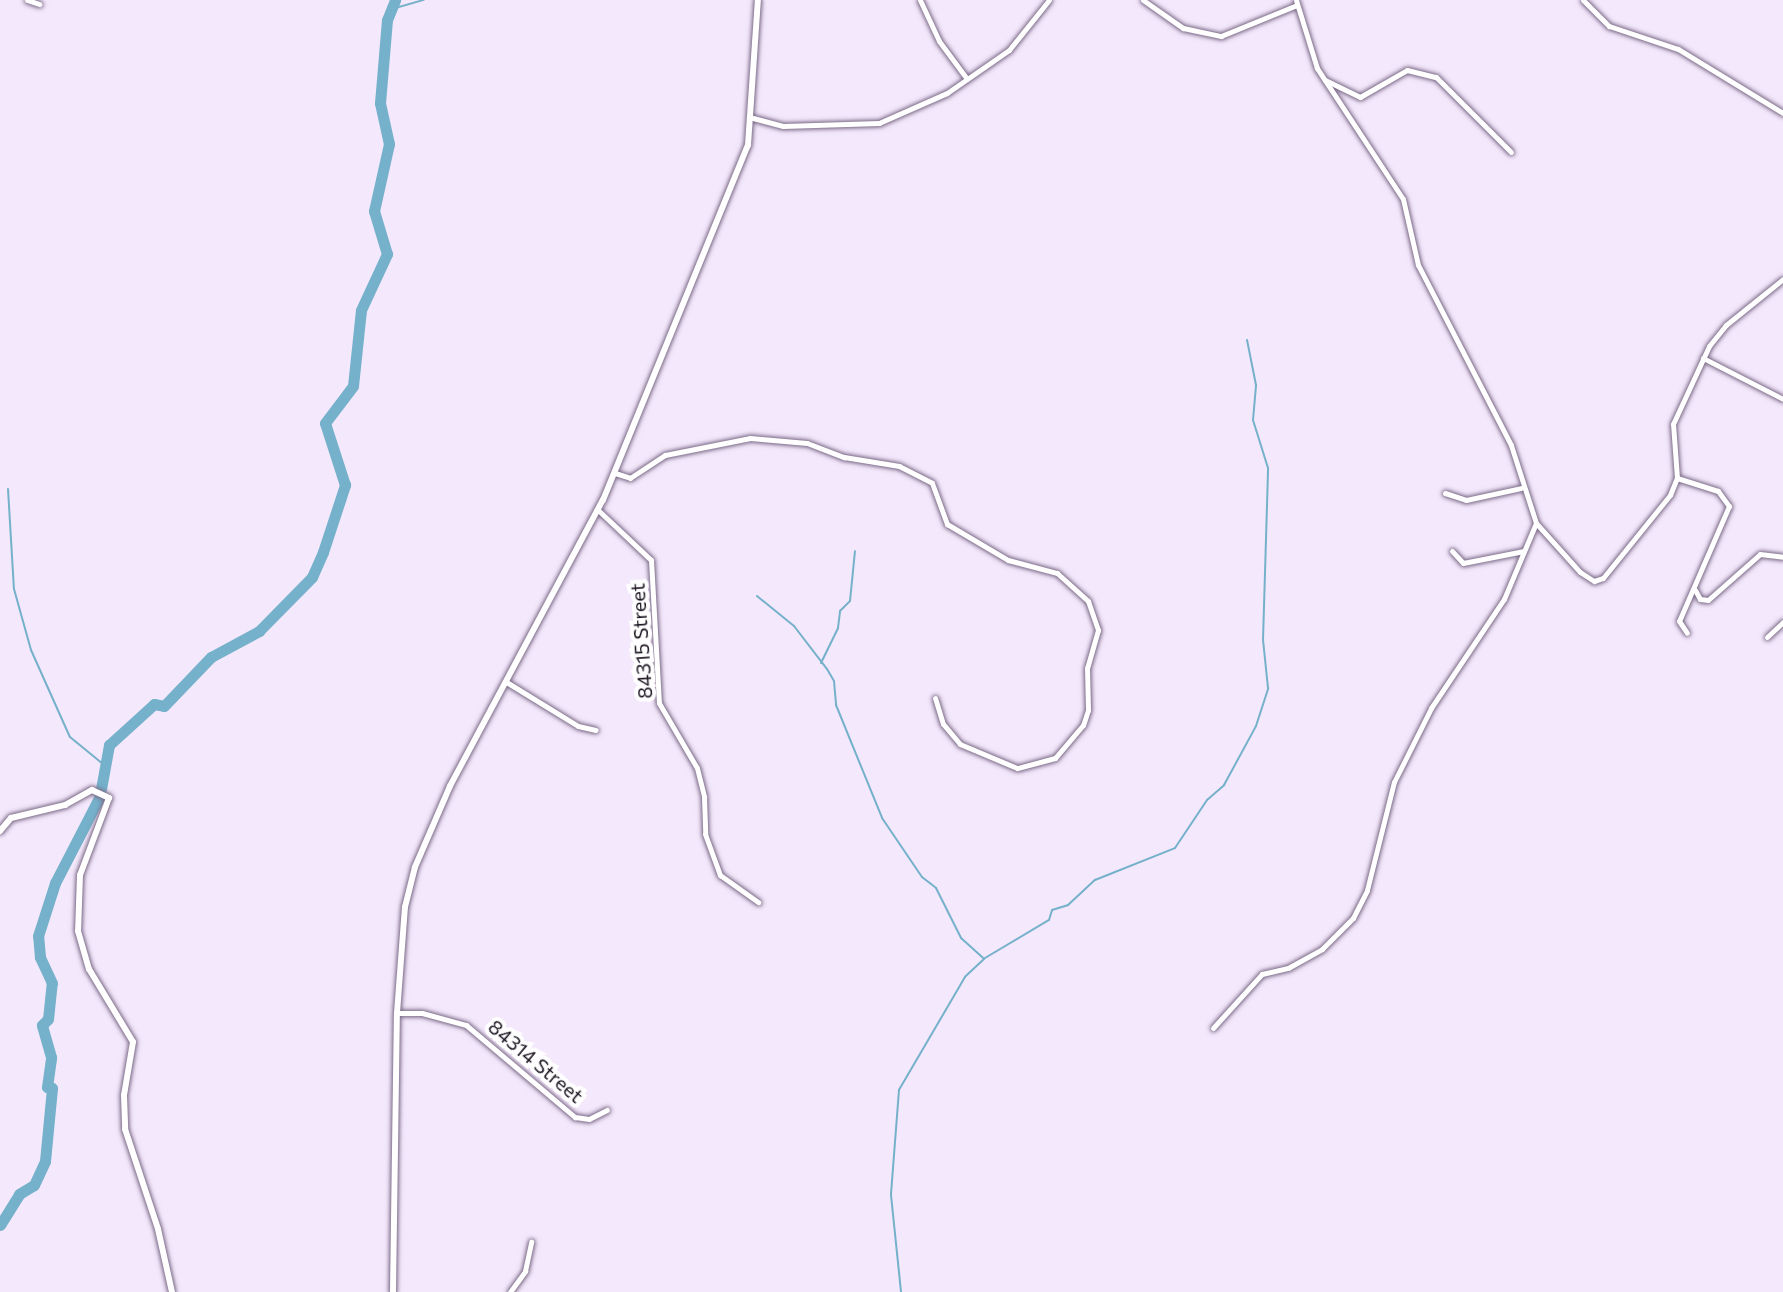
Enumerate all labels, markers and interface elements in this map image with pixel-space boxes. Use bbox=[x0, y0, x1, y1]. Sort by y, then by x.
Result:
street label: 84315 Street bbox=[625, 582, 657, 700]
street label: 84314 Street bbox=[484, 1014, 588, 1108]

